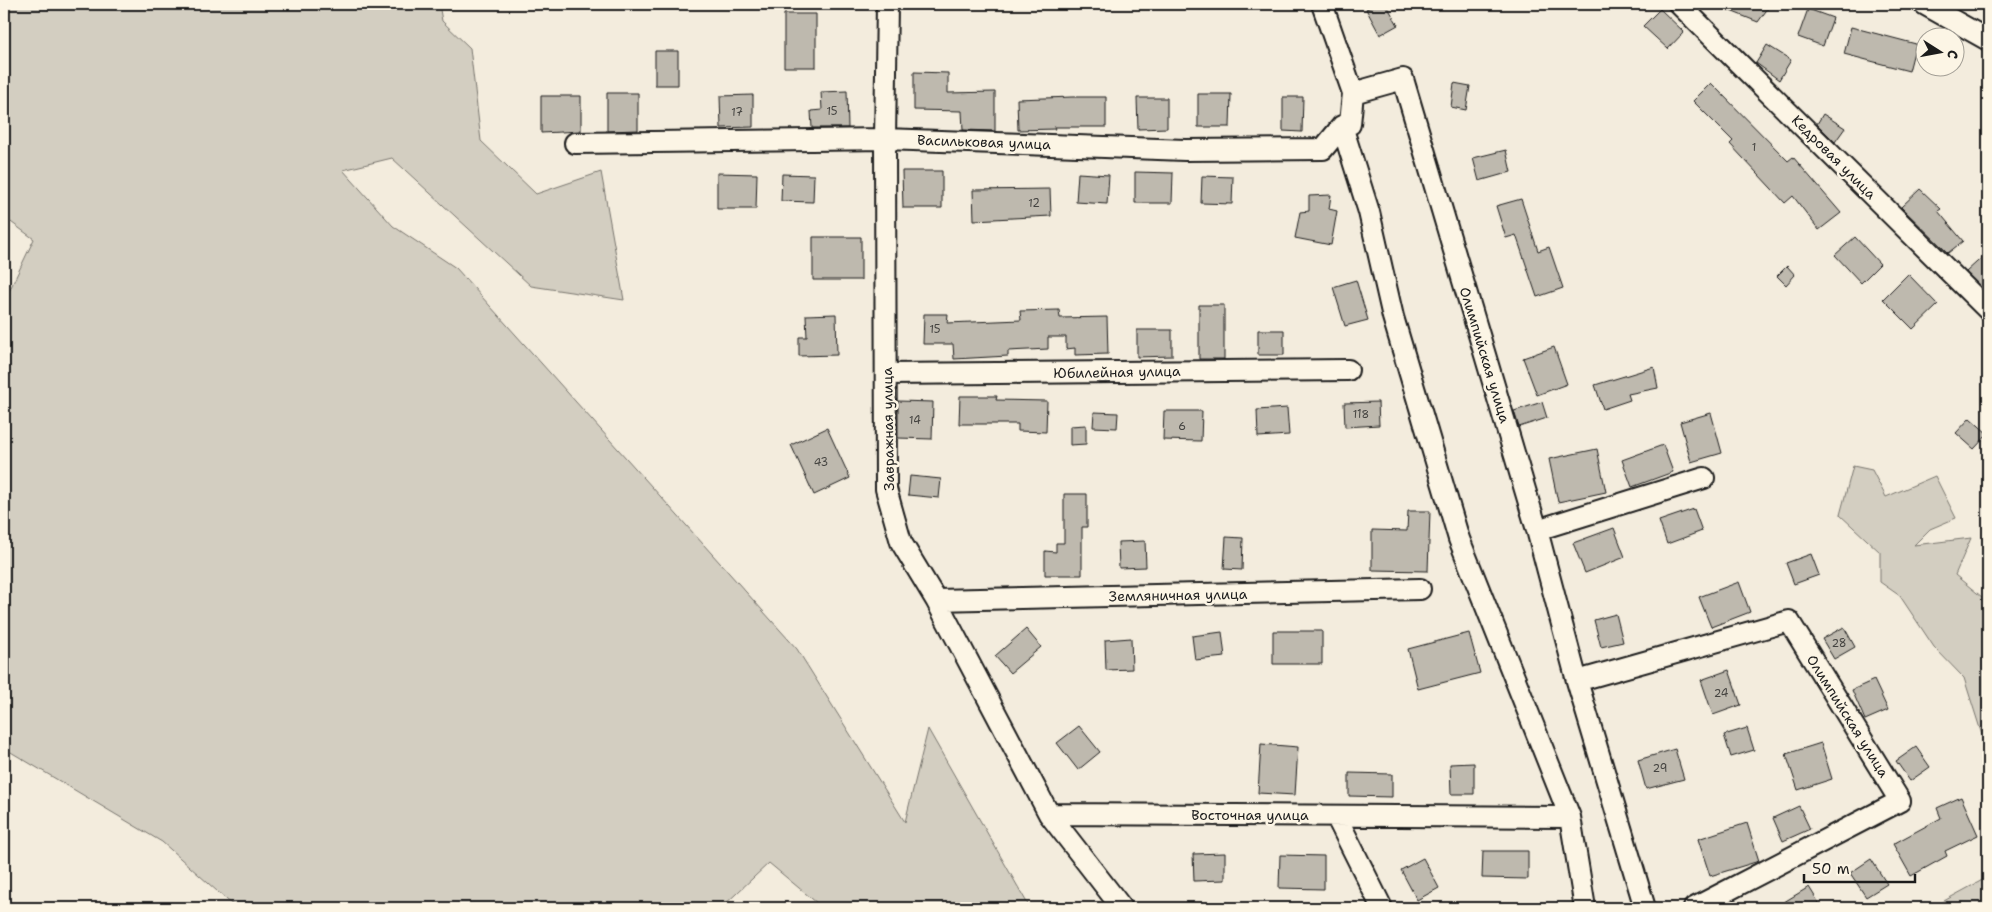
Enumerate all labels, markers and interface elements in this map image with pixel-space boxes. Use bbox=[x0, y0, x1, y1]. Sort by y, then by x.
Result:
north arrow bbox=[1914, 28, 1964, 78]
text: С bbox=[1943, 49, 1962, 60]
house number: 15 bbox=[826, 104, 838, 119]
house number: 17 bbox=[731, 105, 743, 120]
street label: Кедровая улица bbox=[1788, 111, 1880, 203]
street label: Васильковая улица bbox=[917, 131, 1052, 153]
house number: 1 bbox=[1752, 140, 1756, 155]
house number: 12 bbox=[1028, 196, 1040, 211]
street label: Олимпийская улица bbox=[1456, 285, 1514, 425]
house number: 15 bbox=[929, 322, 941, 337]
street label: Юбилейная улица bbox=[1053, 362, 1181, 382]
street label: Завражная улица bbox=[878, 367, 898, 491]
house number: 118 bbox=[1353, 407, 1369, 422]
house number: 14 bbox=[909, 413, 921, 428]
house number: 6 bbox=[1178, 419, 1186, 434]
house number: 43 bbox=[814, 455, 828, 470]
street label: Земляничная улица bbox=[1109, 585, 1248, 605]
house number: 28 bbox=[1831, 636, 1847, 651]
street label: Олимпийская улица bbox=[1803, 651, 1893, 781]
house number: 24 bbox=[1714, 686, 1729, 701]
house number: 29 bbox=[1653, 761, 1667, 776]
street label: Восточная улица bbox=[1191, 806, 1309, 824]
scale bar bbox=[1804, 852, 1916, 884]
text: 50 m bbox=[1812, 859, 1850, 879]

